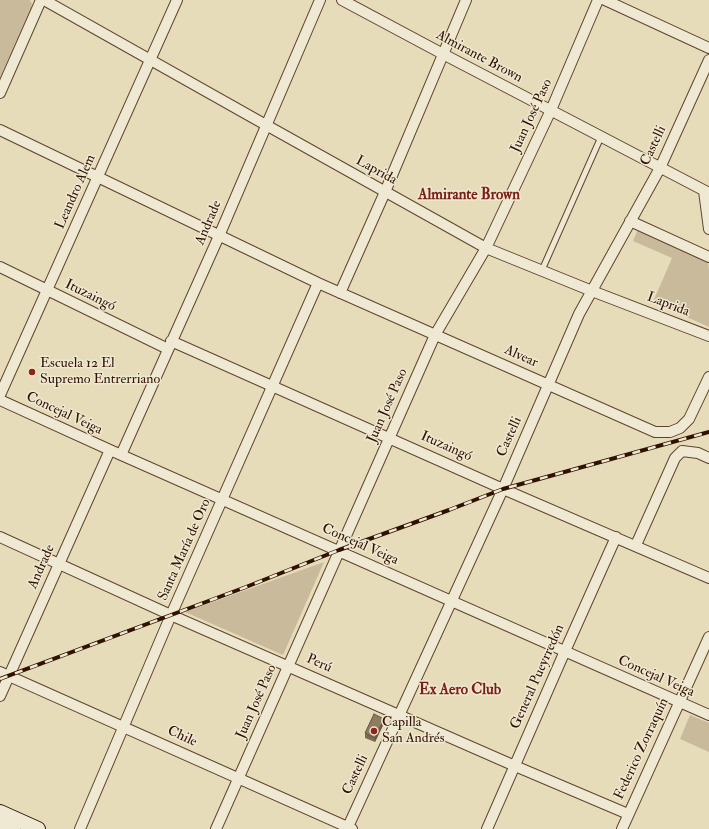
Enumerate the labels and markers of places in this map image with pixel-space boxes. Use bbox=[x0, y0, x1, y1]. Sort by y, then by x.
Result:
place label: Escuela 12 El Supremo Entrerriano bbox=[40, 356, 160, 388]
marker: Escuela 12 El Supremo Entrerriano bbox=[27, 367, 37, 377]
place label: Capilla San Andrés bbox=[382, 715, 444, 748]
marker: Capilla San Andrés bbox=[369, 726, 379, 736]

